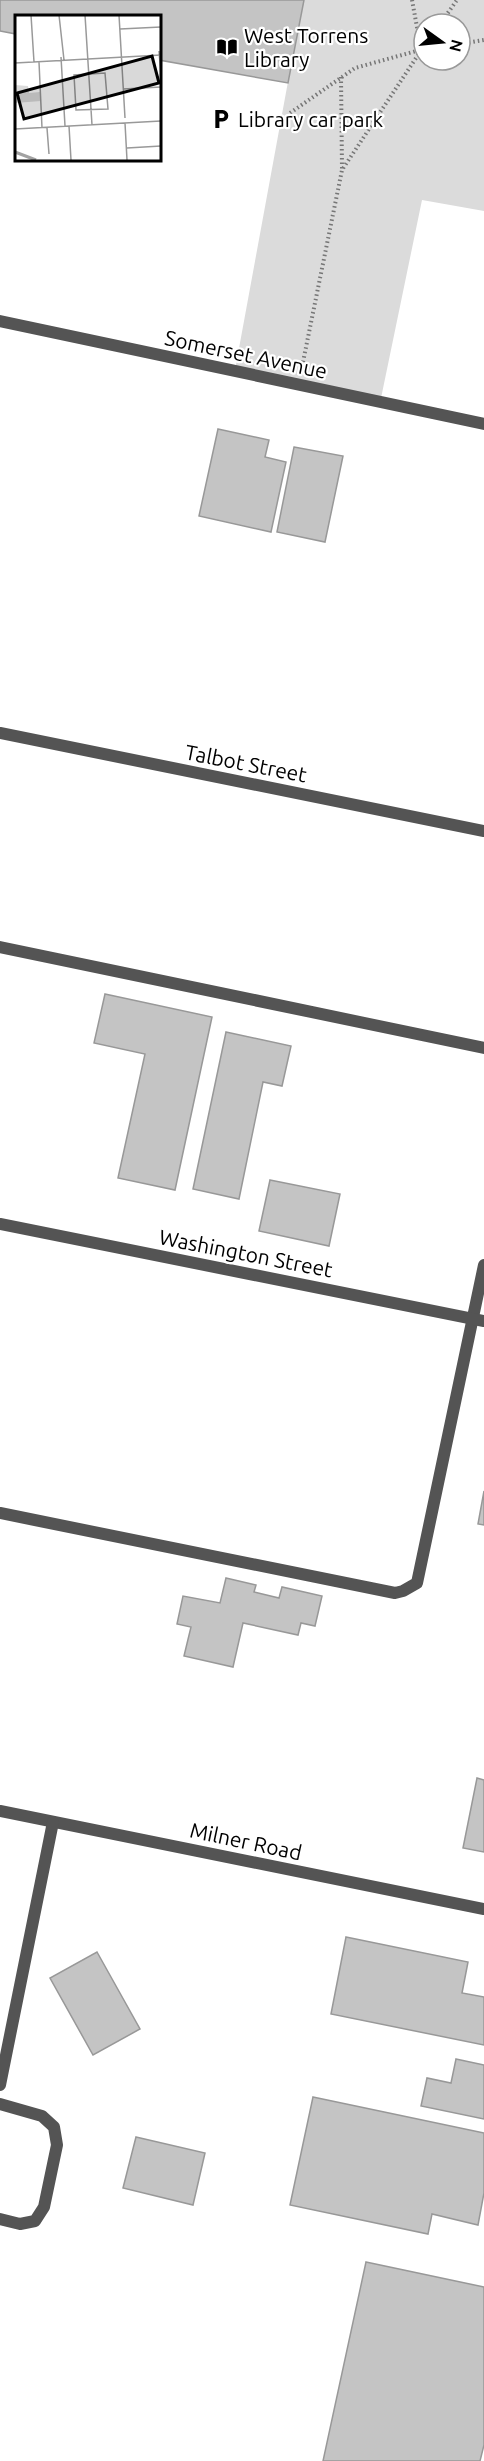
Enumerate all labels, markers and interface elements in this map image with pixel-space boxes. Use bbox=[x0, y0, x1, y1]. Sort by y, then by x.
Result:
north arrow bbox=[412, 12, 472, 72]
inset map bbox=[15, 15, 160, 160]
place label: West Torrens Library bbox=[244, 23, 368, 71]
library icon: West Torrens Library bbox=[215, 35, 239, 59]
text: N bbox=[446, 38, 467, 54]
parking icon: Library car park bbox=[209, 107, 233, 131]
place label: Library car park bbox=[238, 107, 383, 131]
street label: Somerset Avenue bbox=[163, 325, 329, 383]
street label: Talbot Street bbox=[183, 739, 309, 787]
street label: Washington Street bbox=[157, 1224, 335, 1282]
street label: Milner Road bbox=[188, 1817, 304, 1865]

